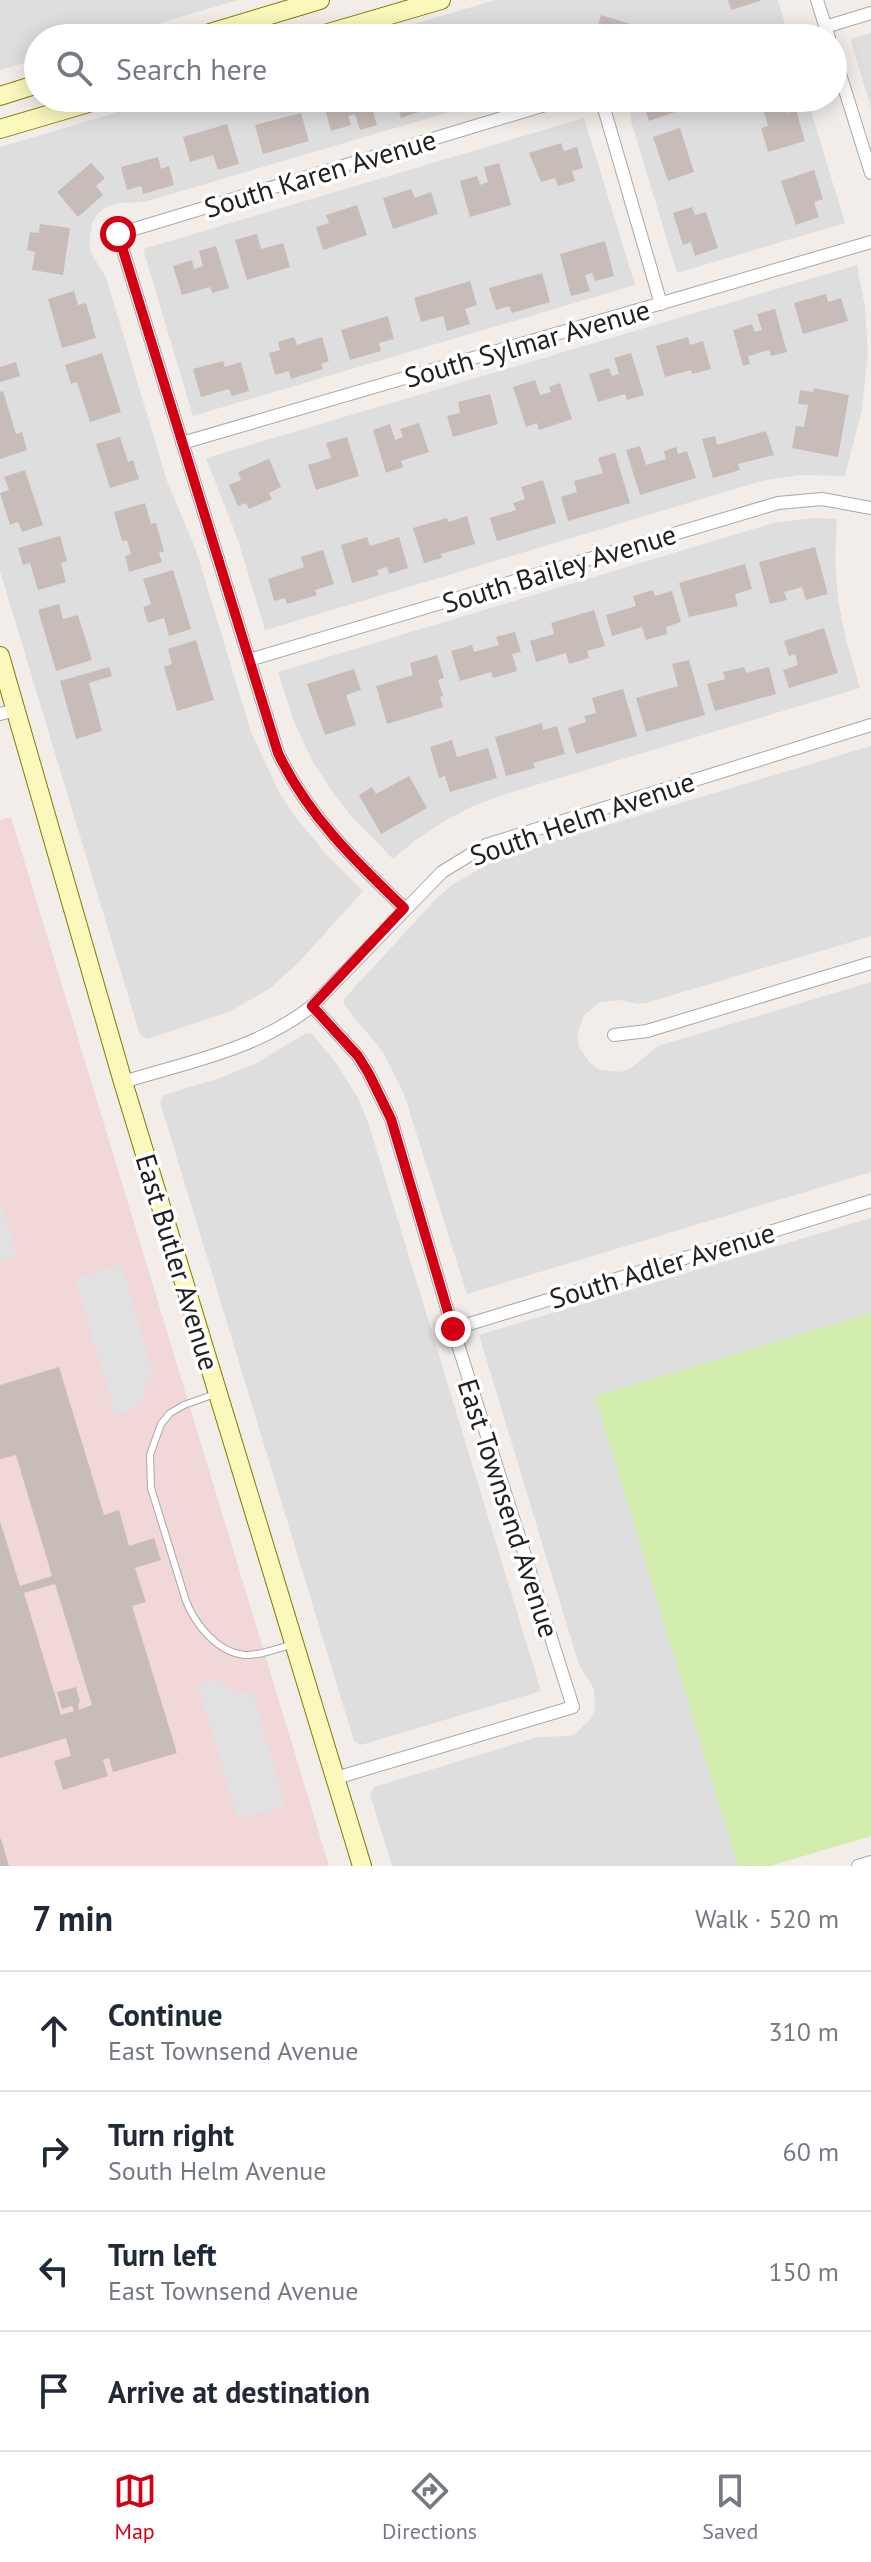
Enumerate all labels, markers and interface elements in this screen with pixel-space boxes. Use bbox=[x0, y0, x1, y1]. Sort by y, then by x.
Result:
search box bbox=[24, 24, 847, 112]
icon: search bbox=[52, 46, 96, 90]
text: Search here bbox=[116, 49, 267, 88]
street label: South Karen Avenue bbox=[200, 120, 440, 226]
route start bbox=[100, 216, 136, 252]
street label: South Sylmar Avenue bbox=[400, 290, 654, 396]
street label: South Bailey Avenue bbox=[437, 515, 681, 621]
street label: South Helm Avenue bbox=[465, 762, 699, 874]
street label: East Butler Avenue bbox=[127, 1149, 229, 1375]
street label: South Adler Avenue bbox=[545, 1213, 779, 1317]
route end bbox=[435, 1311, 471, 1347]
street label: East Townsend Avenue bbox=[450, 1374, 568, 1642]
text: 7 min bbox=[32, 1896, 113, 1940]
text: Walk · 520 m bbox=[695, 1902, 839, 1935]
text: Continue bbox=[108, 1995, 222, 2034]
icon: ahead bbox=[32, 2009, 76, 2053]
text: 310 m bbox=[768, 2015, 839, 2048]
text: East Townsend Avenue bbox=[108, 2034, 358, 2067]
text: Turn right bbox=[108, 2115, 234, 2154]
icon: right bbox=[32, 2129, 76, 2173]
text: 60 m bbox=[783, 2135, 839, 2168]
text: South Helm Avenue bbox=[108, 2154, 326, 2187]
text: Turn left bbox=[108, 2235, 216, 2274]
icon: left bbox=[32, 2249, 76, 2293]
text: 150 m bbox=[768, 2255, 839, 2288]
text: East Townsend Avenue bbox=[108, 2274, 358, 2307]
icon: arrive bbox=[32, 2369, 76, 2413]
text: Arrive at destination bbox=[108, 2372, 370, 2411]
tab: Map bbox=[113, 2469, 157, 2545]
tab: Directions bbox=[382, 2469, 477, 2545]
tab: Saved bbox=[702, 2469, 758, 2545]

